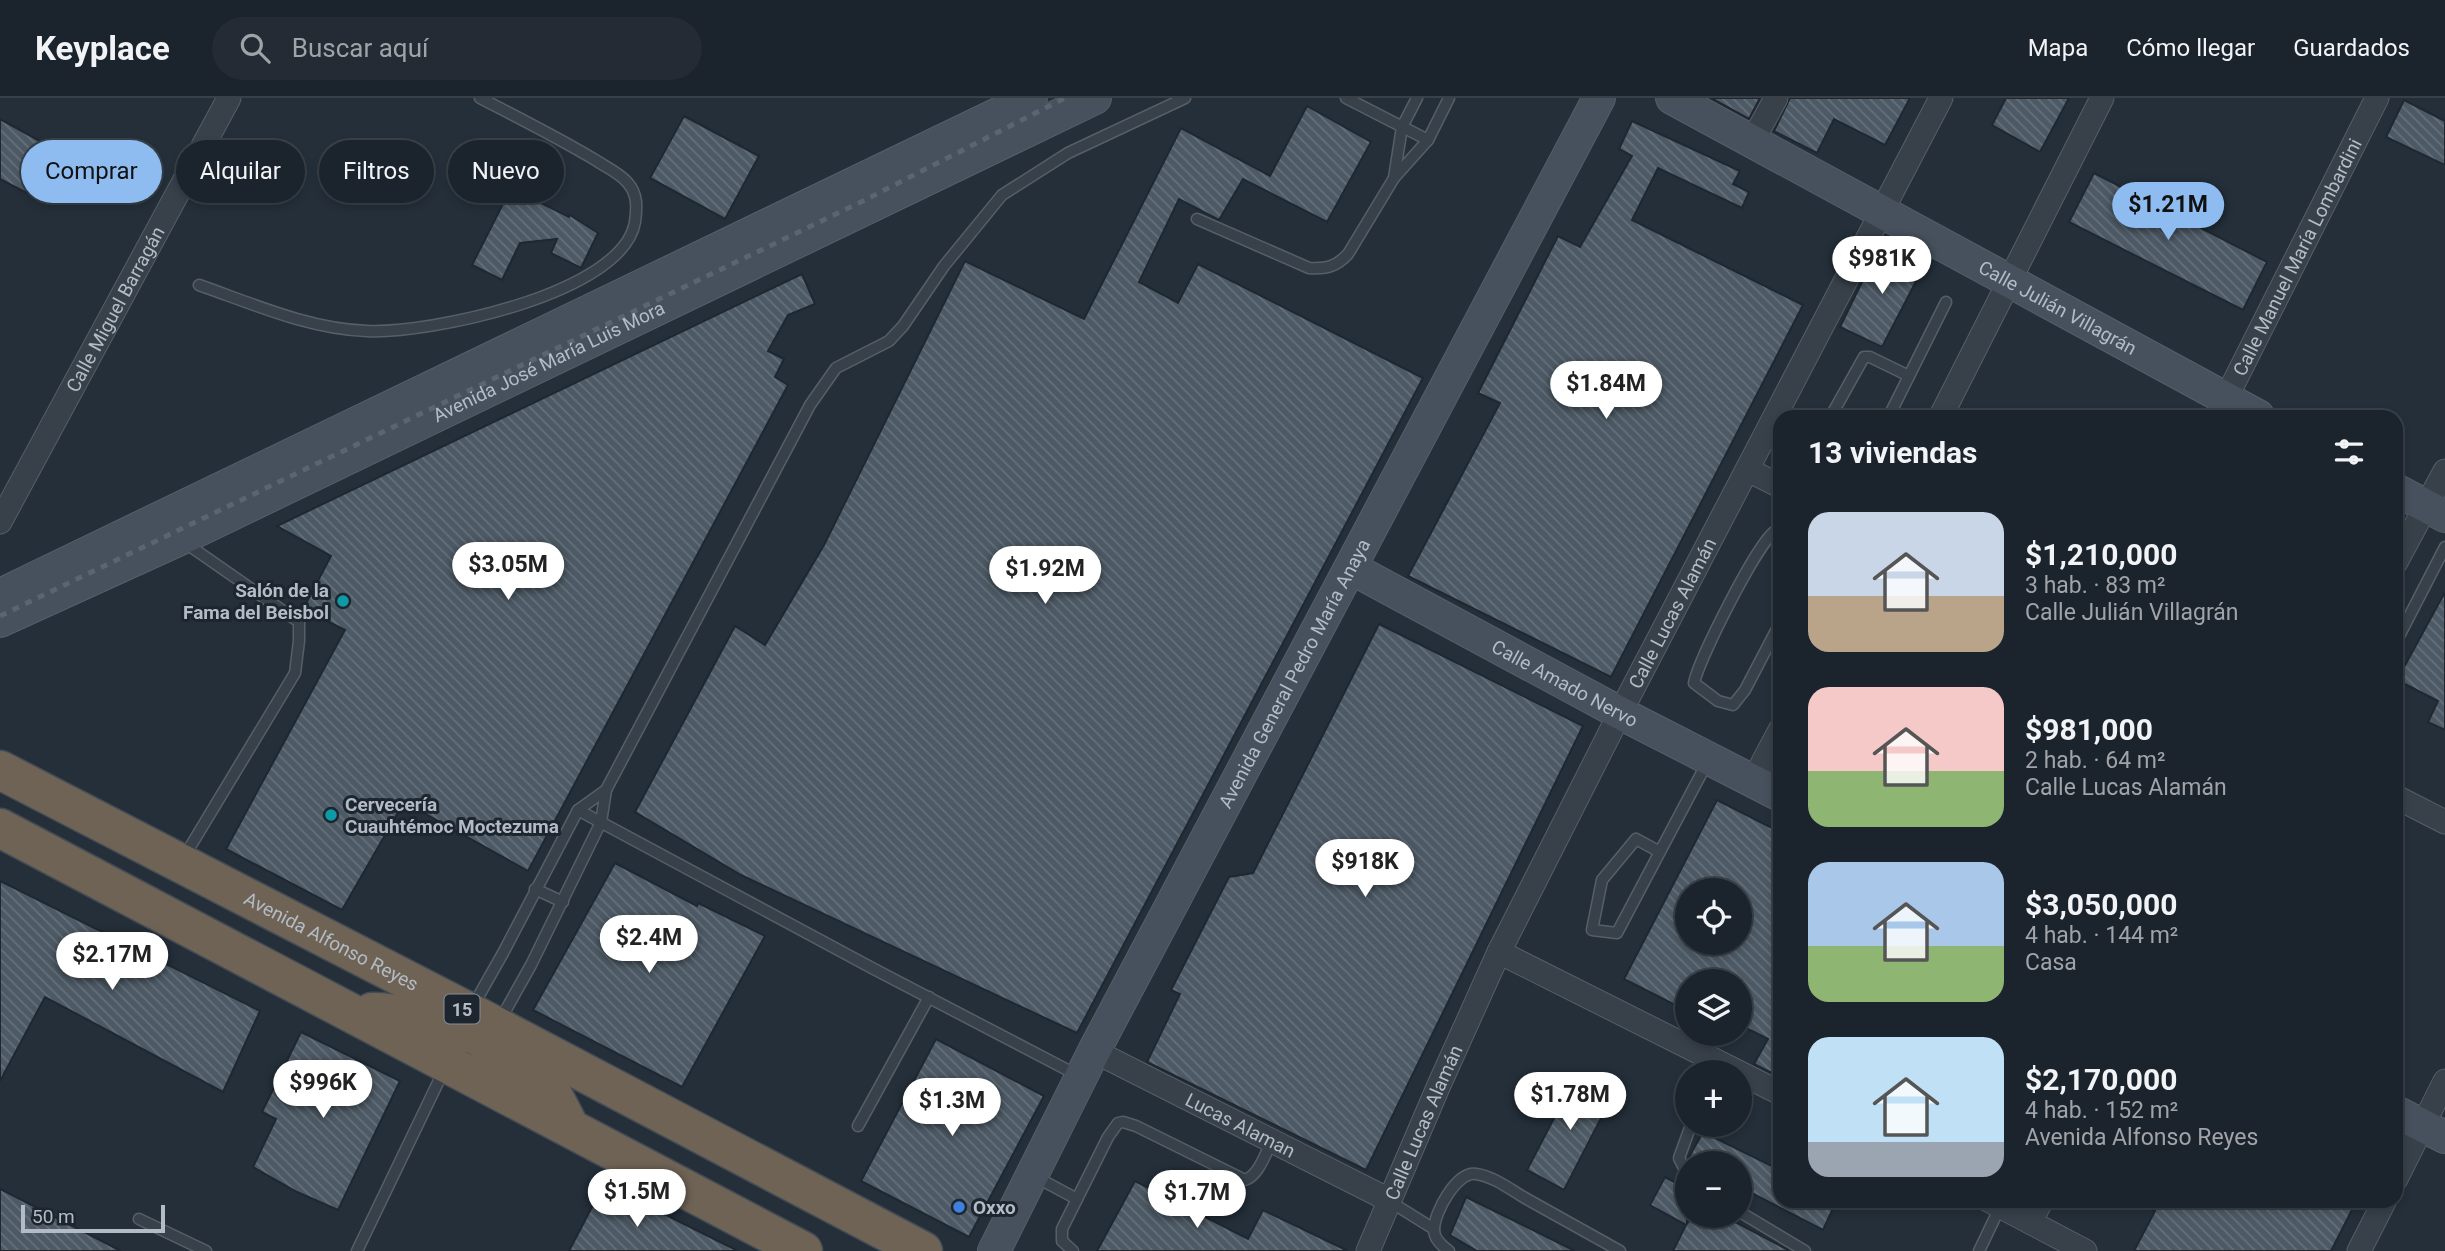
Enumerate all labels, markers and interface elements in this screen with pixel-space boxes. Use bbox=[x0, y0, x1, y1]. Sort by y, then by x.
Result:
search box bbox=[212, 17, 702, 80]
text: Keyplace bbox=[35, 29, 170, 68]
icon: search bbox=[236, 29, 274, 67]
text: Buscar aquí bbox=[292, 33, 428, 63]
text: Mapa bbox=[2028, 34, 2088, 62]
text: Cómo llegar bbox=[2126, 34, 2255, 62]
text: Guardados bbox=[2293, 34, 2410, 62]
street label: Calle Manuel María Lombardini bbox=[2228, 134, 2366, 380]
chip: Comprar bbox=[21, 140, 162, 203]
chip: Alquilar bbox=[176, 140, 305, 203]
chip: Filtros bbox=[319, 140, 434, 203]
chip: Nuevo bbox=[448, 140, 564, 203]
pin: $1.21M bbox=[2111, 183, 2225, 242]
text: $1.21M bbox=[2128, 191, 2208, 218]
street label: Calle Miguel Barragán bbox=[61, 222, 169, 396]
pin: $981K bbox=[1833, 236, 1931, 296]
text: $981K bbox=[1848, 245, 1916, 272]
street label: Calle Julián Villagrán bbox=[1975, 255, 2141, 360]
street label: Avenida José María Luis Mora bbox=[429, 296, 668, 427]
pin: $1.84M bbox=[1549, 362, 1663, 421]
text: $1.84M bbox=[1566, 370, 1646, 397]
icon: filters bbox=[2330, 433, 2368, 471]
text: 13 viviendas bbox=[1808, 435, 1978, 470]
street label: Calle Lucas Alamán bbox=[1623, 534, 1721, 692]
street label: Avenida General Pedro María Anaya bbox=[1213, 535, 1375, 812]
text: $1,210,000 bbox=[2025, 537, 2177, 572]
icon: home bbox=[1864, 540, 1948, 624]
pin: $3.05M bbox=[451, 542, 565, 602]
pin: $1.92M bbox=[988, 546, 1102, 606]
text: $3.05M bbox=[468, 551, 548, 578]
text: $1.92M bbox=[1005, 555, 1085, 582]
text: 3 hab. · 83 m² bbox=[2025, 572, 2165, 599]
place label: Salón de la Fama del Beisbol bbox=[183, 579, 329, 624]
marker: Salón de la Fama del Beisbol bbox=[335, 593, 351, 609]
text: Calle Julián Villagrán bbox=[2025, 599, 2238, 626]
street label: Calle Amado Nervo bbox=[1488, 635, 1642, 732]
text: $981,000 bbox=[2025, 712, 2153, 747]
icon: home bbox=[1864, 715, 1948, 799]
text: 2 hab. · 64 m² bbox=[2025, 747, 2165, 774]
text: Calle Lucas Alamán bbox=[2025, 774, 2227, 801]
place label: Cervecería Cuauhtémoc Moctezuma bbox=[345, 793, 559, 838]
marker: Cervecería Cuauhtémoc Moctezuma bbox=[323, 807, 339, 823]
pin: $918K bbox=[1316, 840, 1414, 899]
text: $918K bbox=[1331, 848, 1399, 875]
map controls bbox=[1675, 878, 1752, 1228]
button: locate bbox=[1675, 878, 1752, 955]
street label: Avenida Alfonso Reyes bbox=[241, 887, 422, 995]
text: $3,050,000 bbox=[2025, 887, 2177, 922]
icon: home bbox=[1864, 890, 1948, 974]
pin: $2.4M bbox=[600, 916, 698, 975]
text: 4 hab. · 144 m² bbox=[2025, 922, 2178, 949]
text: $2.4M bbox=[616, 924, 682, 951]
pin: $2.17M bbox=[55, 932, 169, 992]
text: $2.17M bbox=[72, 941, 152, 968]
text: Casa bbox=[2025, 949, 2077, 976]
button: layers bbox=[1675, 969, 1752, 1046]
road number: 15 bbox=[444, 994, 480, 1024]
street label: Calle Lucas Alamán bbox=[1380, 1041, 1467, 1203]
pin: $996K bbox=[274, 1060, 372, 1120]
button: + bbox=[1675, 1060, 1752, 1137]
text: $2,170,000 bbox=[2025, 1062, 2177, 1097]
icon: home bbox=[1864, 1065, 1948, 1149]
text: $996K bbox=[289, 1069, 357, 1096]
pin: $1.78M bbox=[1513, 1072, 1627, 1132]
pin: $1.3M bbox=[903, 1079, 1001, 1138]
text: $1.78M bbox=[1530, 1081, 1610, 1108]
text: $1.3M bbox=[919, 1087, 985, 1114]
street label: Lucas Alaman bbox=[1182, 1088, 1299, 1162]
text: 4 hab. · 152 m² bbox=[2025, 1097, 2178, 1124]
text: Avenida Alfonso Reyes bbox=[2025, 1124, 2258, 1151]
button: − bbox=[1675, 1151, 1752, 1228]
pin: $1.5M bbox=[588, 1170, 686, 1229]
pin: $1.7M bbox=[1148, 1170, 1246, 1230]
text: $1.5M bbox=[604, 1178, 670, 1205]
text: $1.7M bbox=[1164, 1179, 1230, 1206]
place label: Oxxo bbox=[973, 1196, 1016, 1219]
marker: Oxxo bbox=[951, 1199, 967, 1215]
scale bar bbox=[21, 1202, 164, 1234]
text: 50 m bbox=[32, 1205, 75, 1228]

